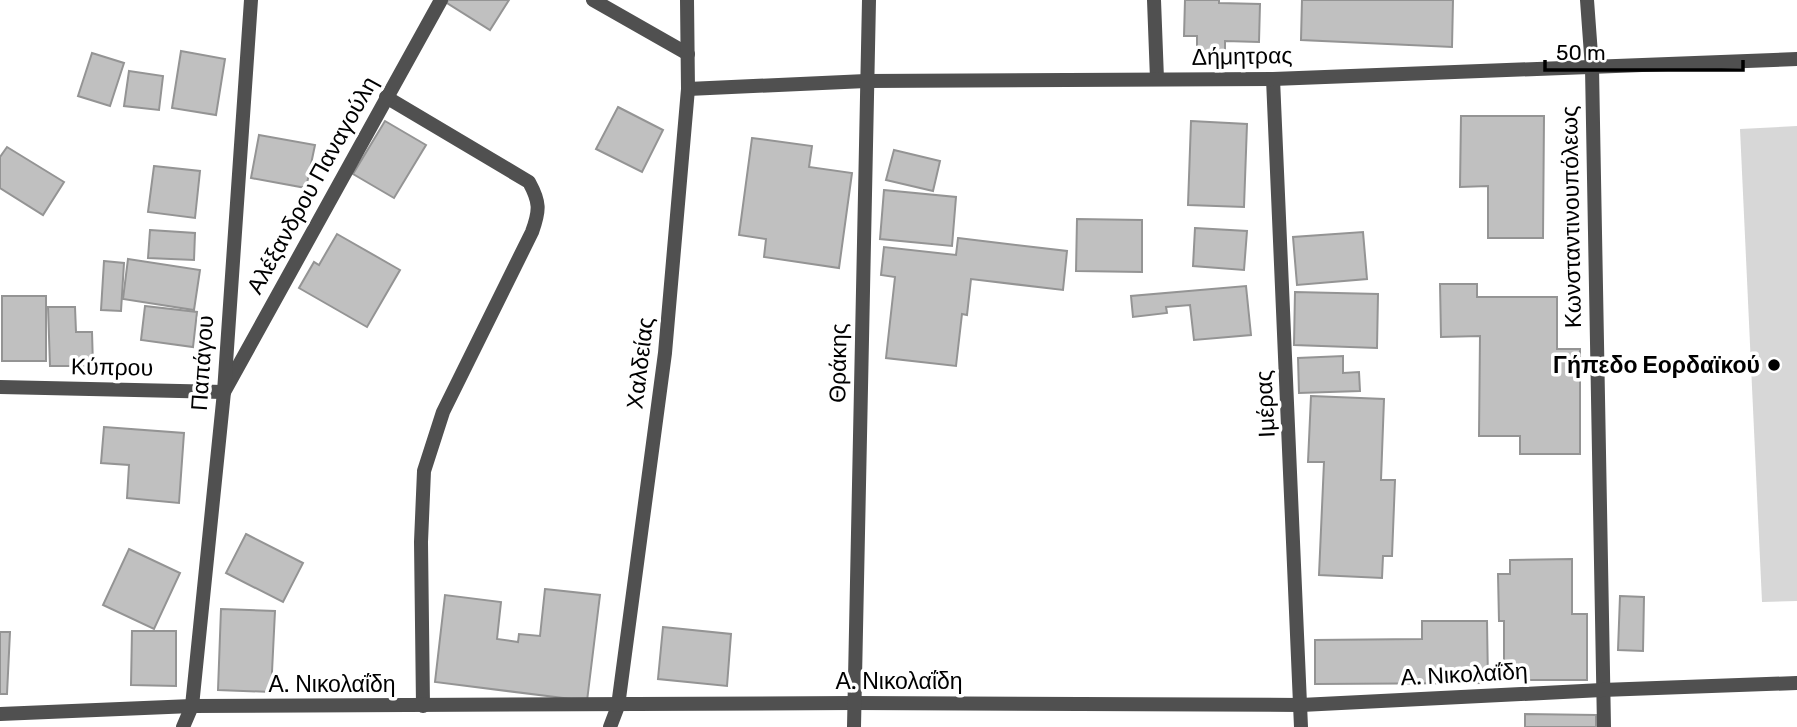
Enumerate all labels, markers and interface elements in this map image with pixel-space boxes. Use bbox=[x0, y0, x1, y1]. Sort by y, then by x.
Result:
scale bar bbox=[1545, 28, 1743, 72]
text: 50 m bbox=[1556, 40, 1606, 65]
street label: Δήμητρας bbox=[1191, 41, 1293, 71]
street label: Αλέξανδρου Παναγούλη bbox=[241, 71, 383, 299]
street label: Κωνσταντινουπόλεως bbox=[1555, 106, 1587, 328]
street label: Παπάγου bbox=[185, 314, 219, 412]
street label: Χαλδείας bbox=[620, 315, 660, 411]
street label: Θράκης bbox=[823, 323, 853, 403]
place label: Γήπεδο Εορδαϊκού bbox=[1553, 351, 1760, 379]
street label: Κύπρου bbox=[71, 352, 153, 382]
marker: Γήπεδο Εορδαϊκού bbox=[1766, 357, 1782, 373]
street label: Ιμέρας bbox=[1249, 370, 1281, 438]
street label: Α. Νικολαΐδη bbox=[1400, 657, 1528, 691]
street label: Α. Νικολαΐδη bbox=[835, 667, 963, 695]
street label: Α. Νικολαΐδη bbox=[268, 670, 396, 698]

